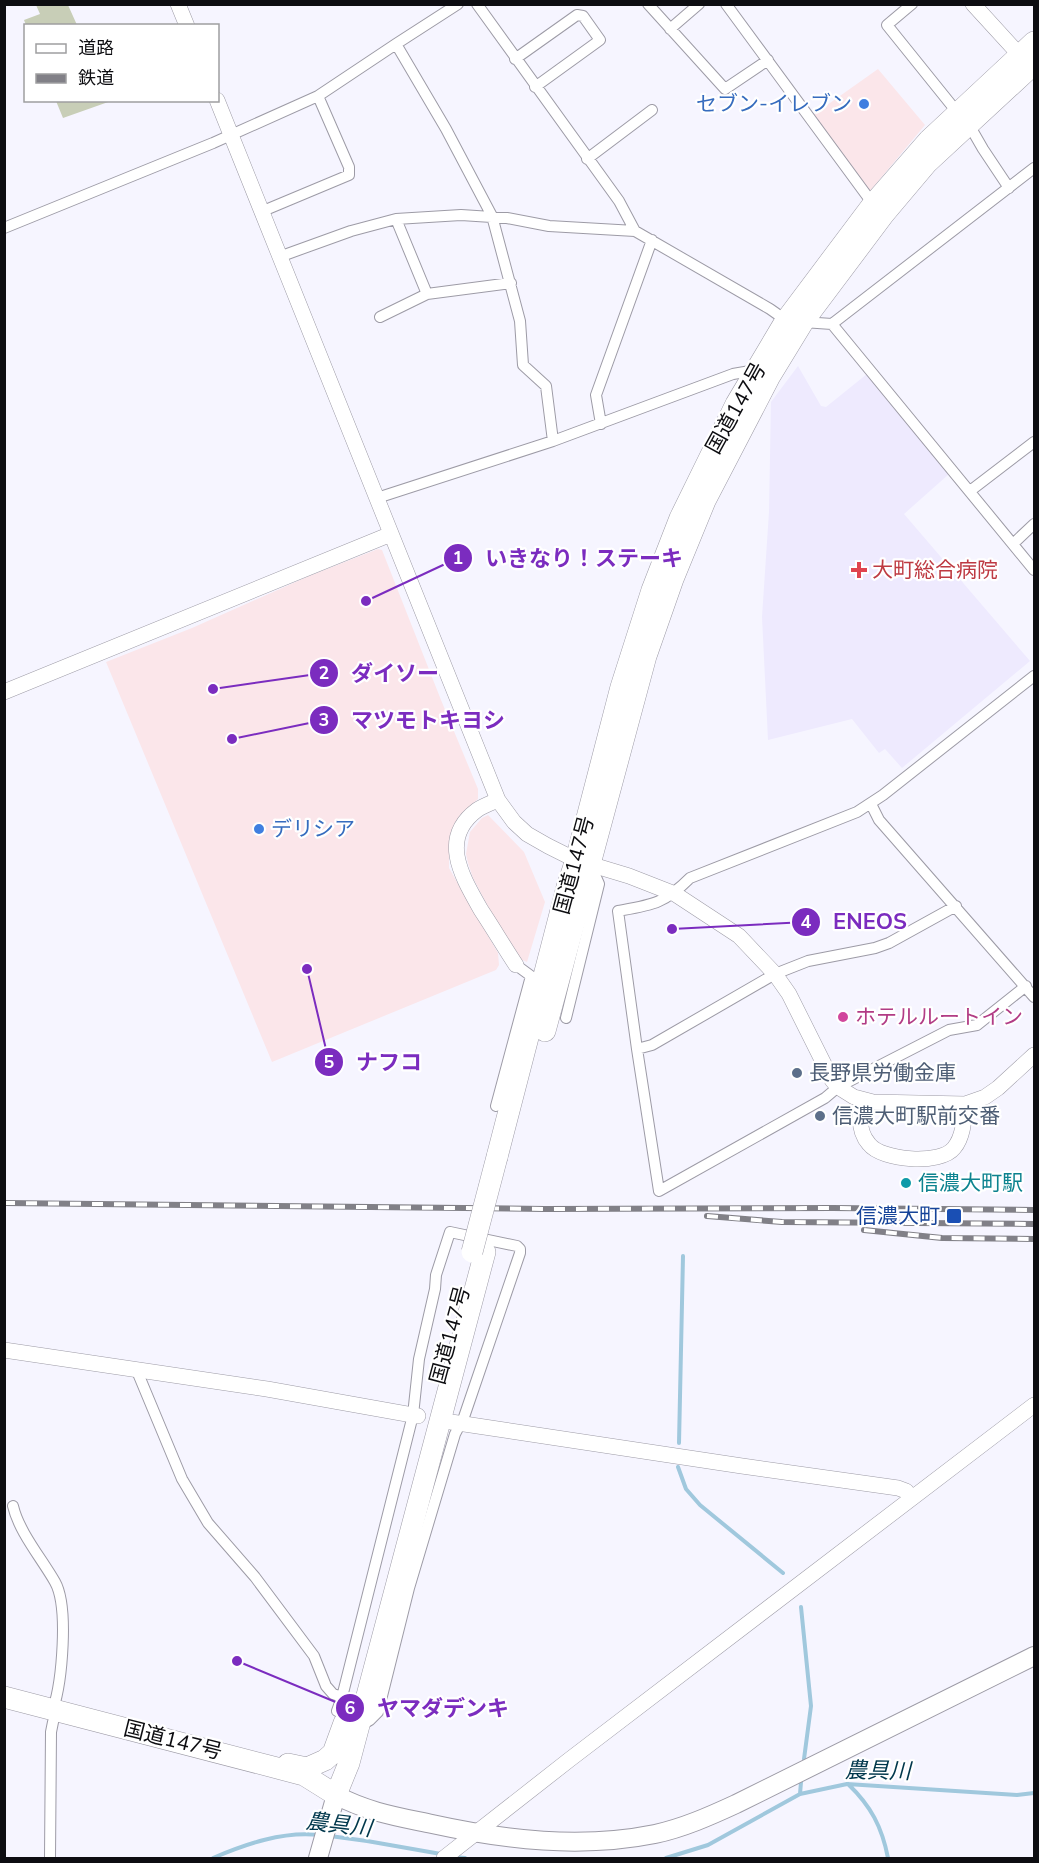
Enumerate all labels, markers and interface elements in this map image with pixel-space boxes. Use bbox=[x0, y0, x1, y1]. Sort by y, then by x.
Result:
legend bbox=[24, 24, 219, 102]
text: 道路 bbox=[78, 36, 114, 60]
text: 鉄道 bbox=[78, 66, 114, 90]
place label: セブン-イレブン bbox=[696, 90, 852, 118]
marker: セブン-イレブン bbox=[857, 97, 871, 111]
street label: 国道147号 bbox=[699, 357, 773, 459]
callout: いきなり！ステーキ bbox=[443, 538, 695, 578]
text: いきなり！ステーキ bbox=[485, 544, 683, 574]
text: 1 bbox=[453, 546, 463, 570]
place label: 大町総合病院 bbox=[872, 556, 998, 584]
marker: 大町総合病院 bbox=[850, 561, 868, 579]
callout: ダイソー bbox=[309, 653, 451, 693]
text: ダイソー bbox=[351, 659, 439, 689]
text: 2 bbox=[319, 661, 329, 685]
callout: マツモトキヨシ bbox=[309, 700, 517, 740]
text: マツモトキヨシ bbox=[351, 706, 505, 736]
text: 3 bbox=[319, 708, 329, 732]
street label: 国道147号 bbox=[547, 813, 601, 917]
place label: デリシア bbox=[271, 815, 355, 843]
marker: デリシア bbox=[252, 822, 266, 836]
callout: ENEOS bbox=[791, 902, 919, 942]
text: ENEOS bbox=[833, 907, 907, 937]
text: 4 bbox=[801, 910, 812, 934]
place label: ホテルルートイン bbox=[855, 1003, 1023, 1031]
marker: ホテルルートイン bbox=[836, 1010, 850, 1024]
callout: ナフコ bbox=[314, 1042, 434, 1082]
text: ナフコ bbox=[356, 1048, 422, 1078]
text: 5 bbox=[324, 1050, 335, 1074]
place label: 長野県労働金庫 bbox=[809, 1059, 956, 1087]
marker: 長野県労働金庫 bbox=[790, 1066, 804, 1080]
place label: 信濃大町駅前交番 bbox=[832, 1102, 1000, 1130]
marker: 信濃大町駅前交番 bbox=[813, 1109, 827, 1123]
place label: 信濃大町駅 bbox=[918, 1169, 1023, 1197]
marker: 信濃大町駅 bbox=[899, 1176, 913, 1190]
place label: 信濃大町 bbox=[856, 1202, 940, 1230]
marker: 信濃大町 bbox=[945, 1207, 963, 1225]
street label: 国道147号 bbox=[423, 1283, 477, 1387]
callout: ヤマダデンキ bbox=[335, 1688, 521, 1728]
text: ヤマダデンキ bbox=[377, 1694, 509, 1724]
text: 6 bbox=[345, 1696, 356, 1720]
street label: 国道147号 bbox=[121, 1714, 225, 1766]
water label: 農具川 bbox=[845, 1755, 913, 1787]
water label: 農具川 bbox=[304, 1806, 375, 1844]

